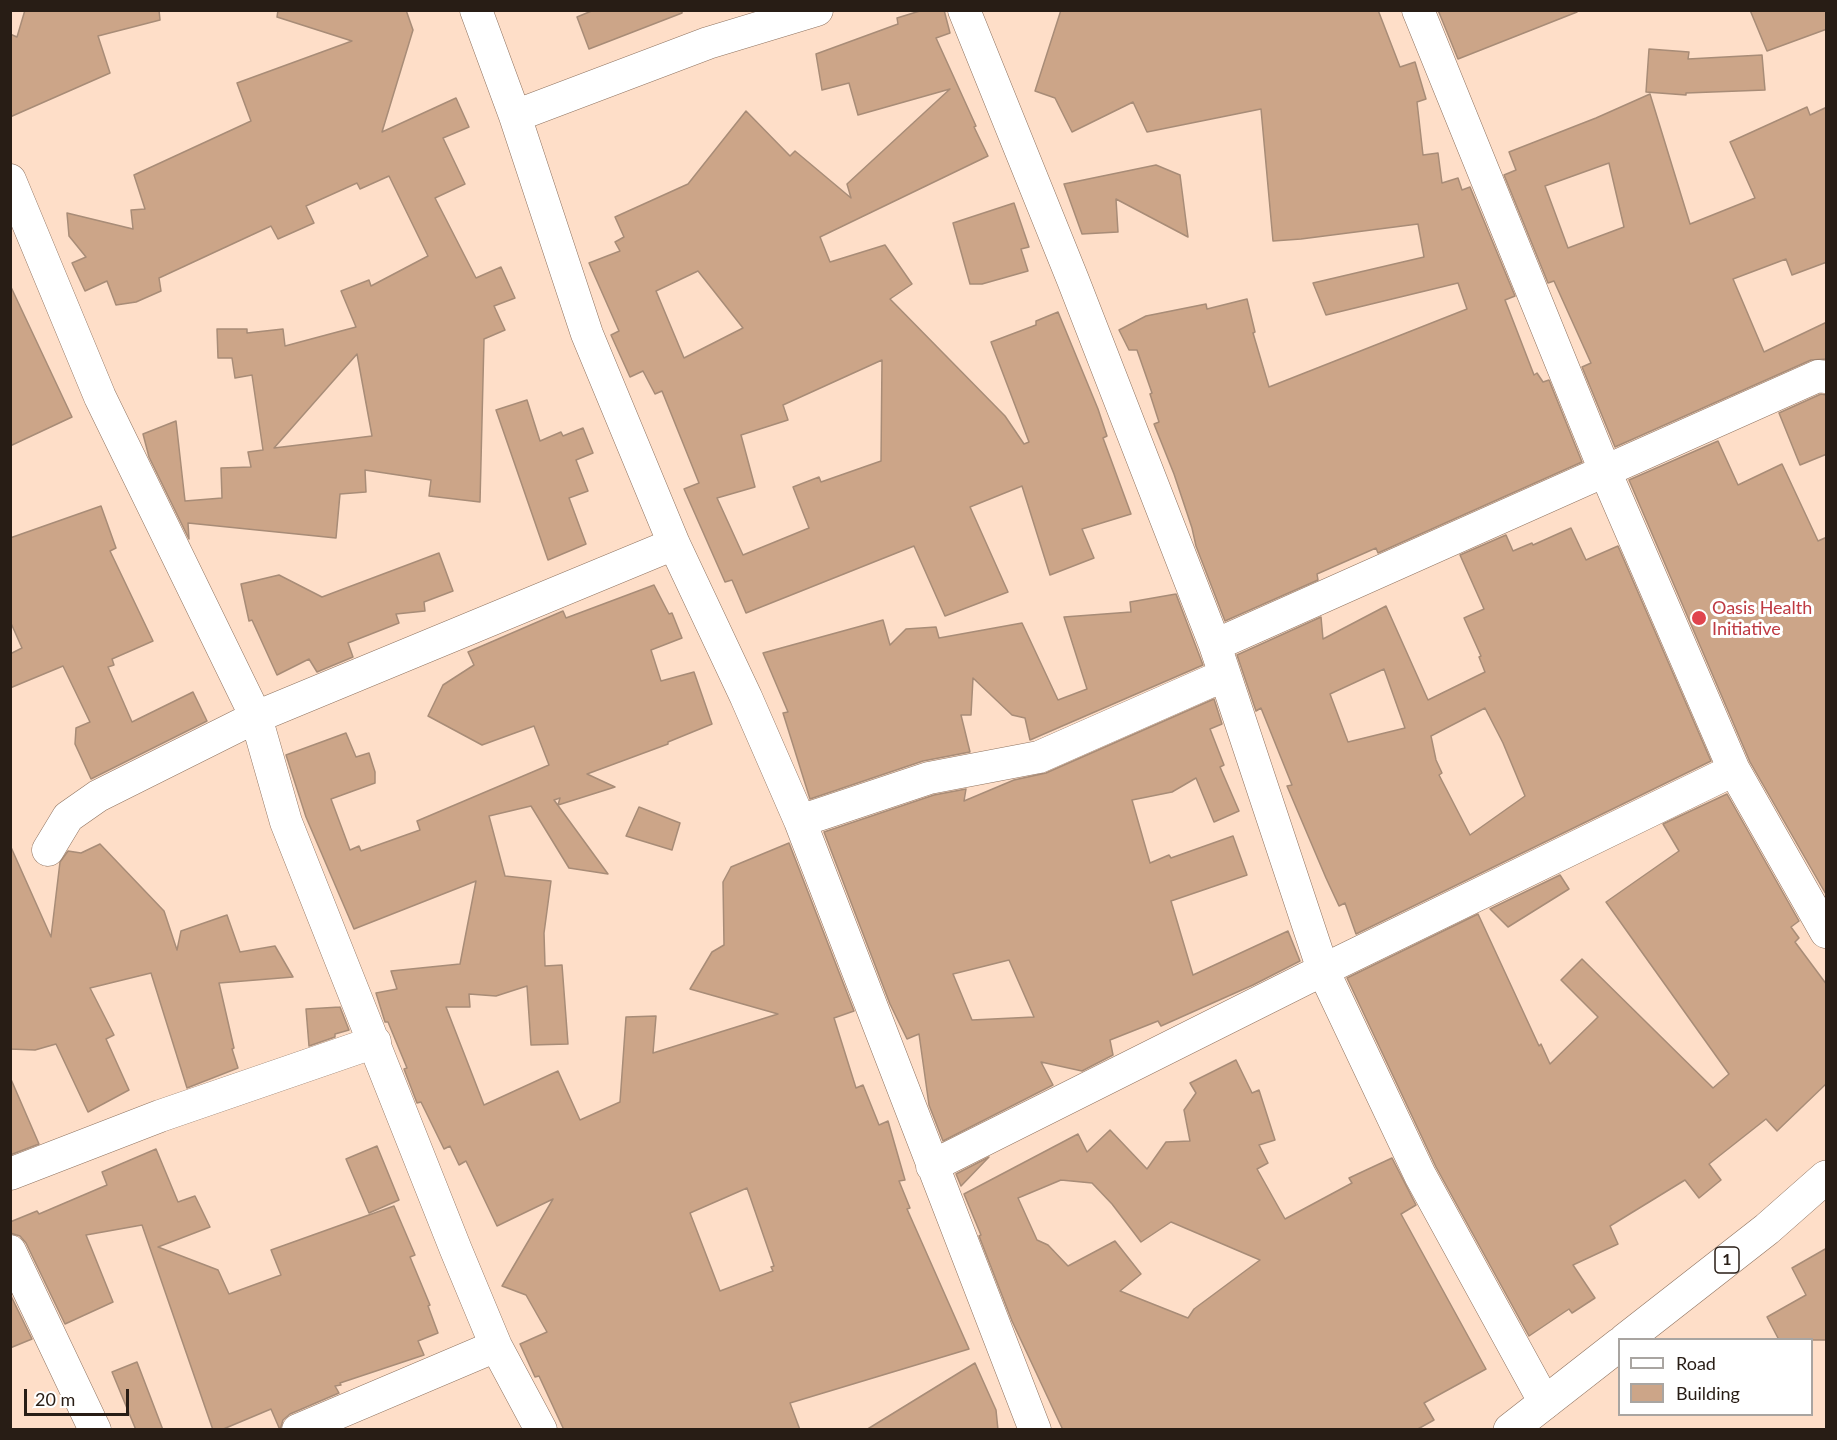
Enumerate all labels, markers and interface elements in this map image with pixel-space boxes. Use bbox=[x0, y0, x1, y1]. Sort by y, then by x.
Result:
place label: Oasis Health Initiative bbox=[1712, 597, 1812, 640]
marker: Oasis Health Initiative bbox=[1690, 609, 1708, 627]
road number: 1 bbox=[1715, 1247, 1739, 1273]
legend bbox=[1618, 1338, 1813, 1416]
text: Road bbox=[1676, 1352, 1716, 1374]
scale bar bbox=[27, 1377, 132, 1415]
text: Building bbox=[1676, 1382, 1740, 1404]
text: 20 m bbox=[35, 1388, 75, 1410]

